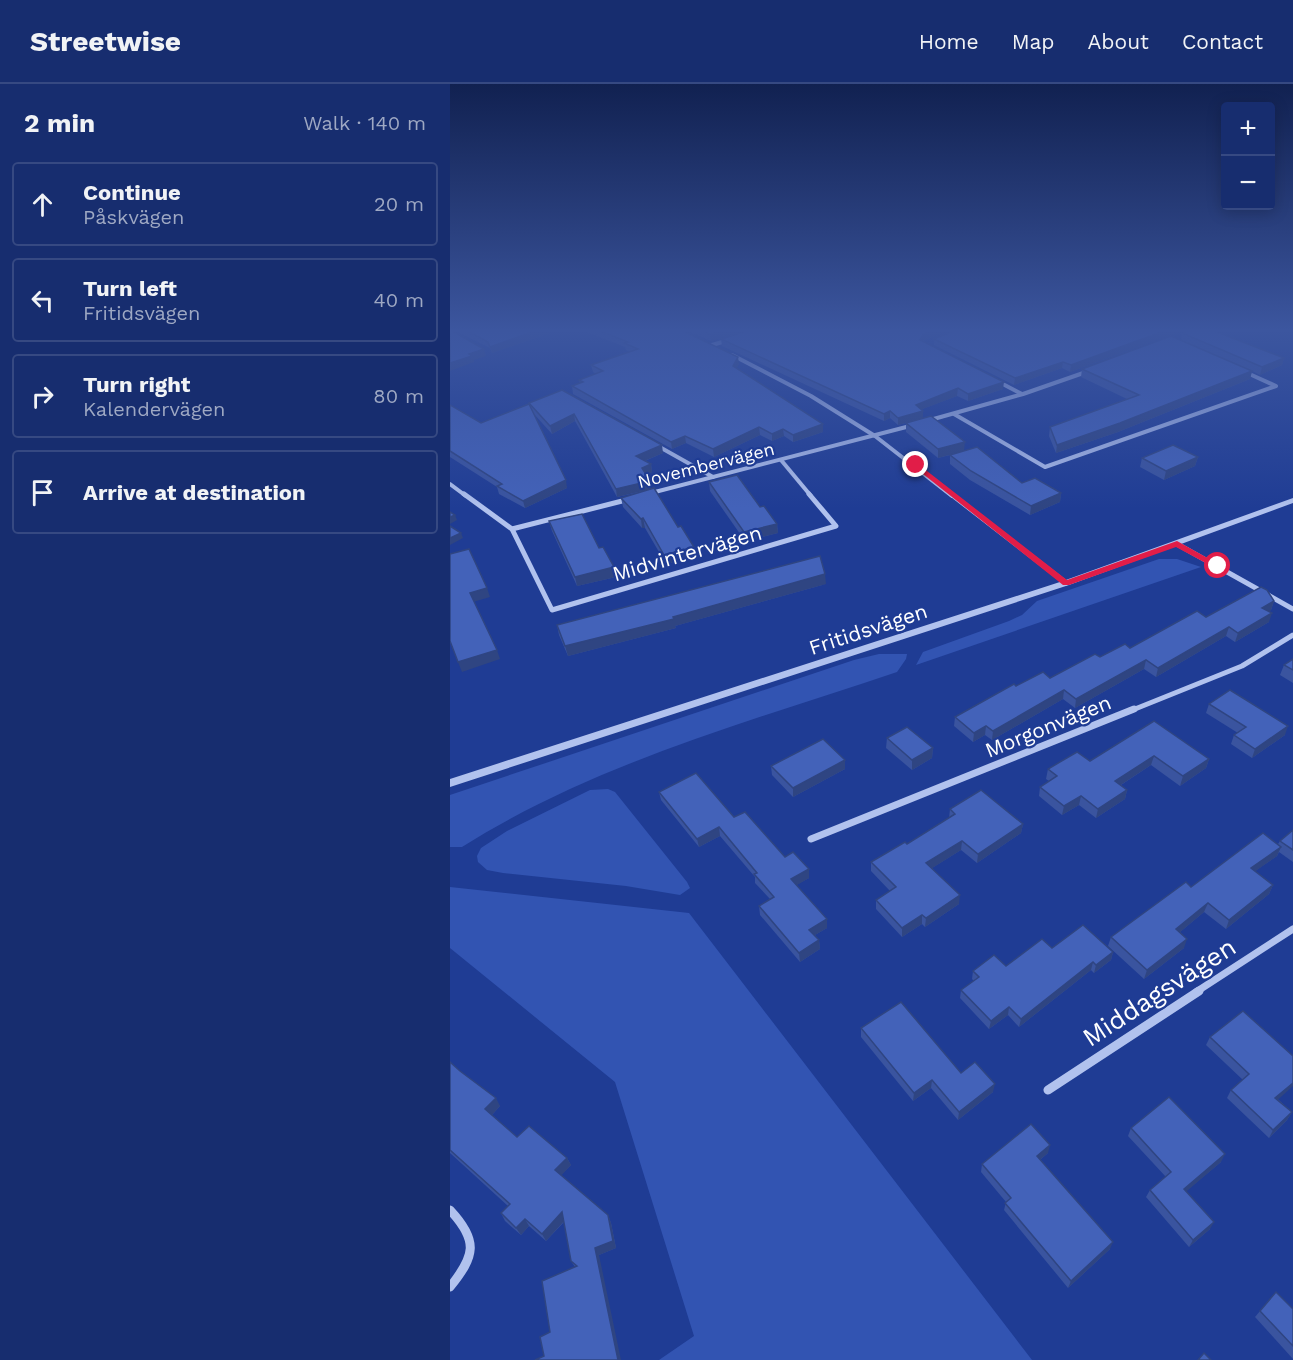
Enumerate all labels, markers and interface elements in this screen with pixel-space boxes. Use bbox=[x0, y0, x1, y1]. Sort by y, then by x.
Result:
text: Streetwise bbox=[30, 25, 181, 58]
text: Home bbox=[919, 29, 979, 54]
text: Map bbox=[1012, 29, 1055, 54]
text: About bbox=[1088, 29, 1149, 54]
text: Contact bbox=[1182, 29, 1263, 54]
map controls bbox=[1221, 102, 1275, 210]
button: + bbox=[1221, 102, 1275, 156]
text: 2 min bbox=[24, 108, 95, 138]
text: Walk · 140 m bbox=[303, 111, 426, 135]
button: − bbox=[1221, 156, 1275, 210]
text: Continue bbox=[83, 180, 181, 205]
icon: ahead bbox=[26, 188, 59, 221]
text: 20 m bbox=[374, 192, 424, 216]
text: Påskvägen bbox=[83, 205, 184, 229]
text: Turn left bbox=[83, 276, 177, 301]
icon: left bbox=[26, 284, 59, 317]
text: 40 m bbox=[373, 288, 424, 312]
text: Fritidsvägen bbox=[83, 301, 200, 325]
text: Turn right bbox=[83, 372, 190, 397]
icon: right bbox=[26, 380, 59, 413]
text: 80 m bbox=[373, 384, 424, 408]
text: Kalendervägen bbox=[83, 397, 225, 421]
street label: Novembervägen bbox=[635, 438, 777, 492]
route end bbox=[902, 451, 928, 477]
icon: arrive bbox=[26, 476, 59, 509]
text: Arrive at destination bbox=[83, 480, 306, 505]
street label: Midvintervägen bbox=[609, 520, 765, 586]
route start bbox=[1204, 552, 1230, 578]
street label: Fritidsvägen bbox=[806, 598, 930, 660]
street label: Morgonvägen bbox=[981, 689, 1115, 763]
street label: Middagsvägen bbox=[1077, 931, 1241, 1053]

